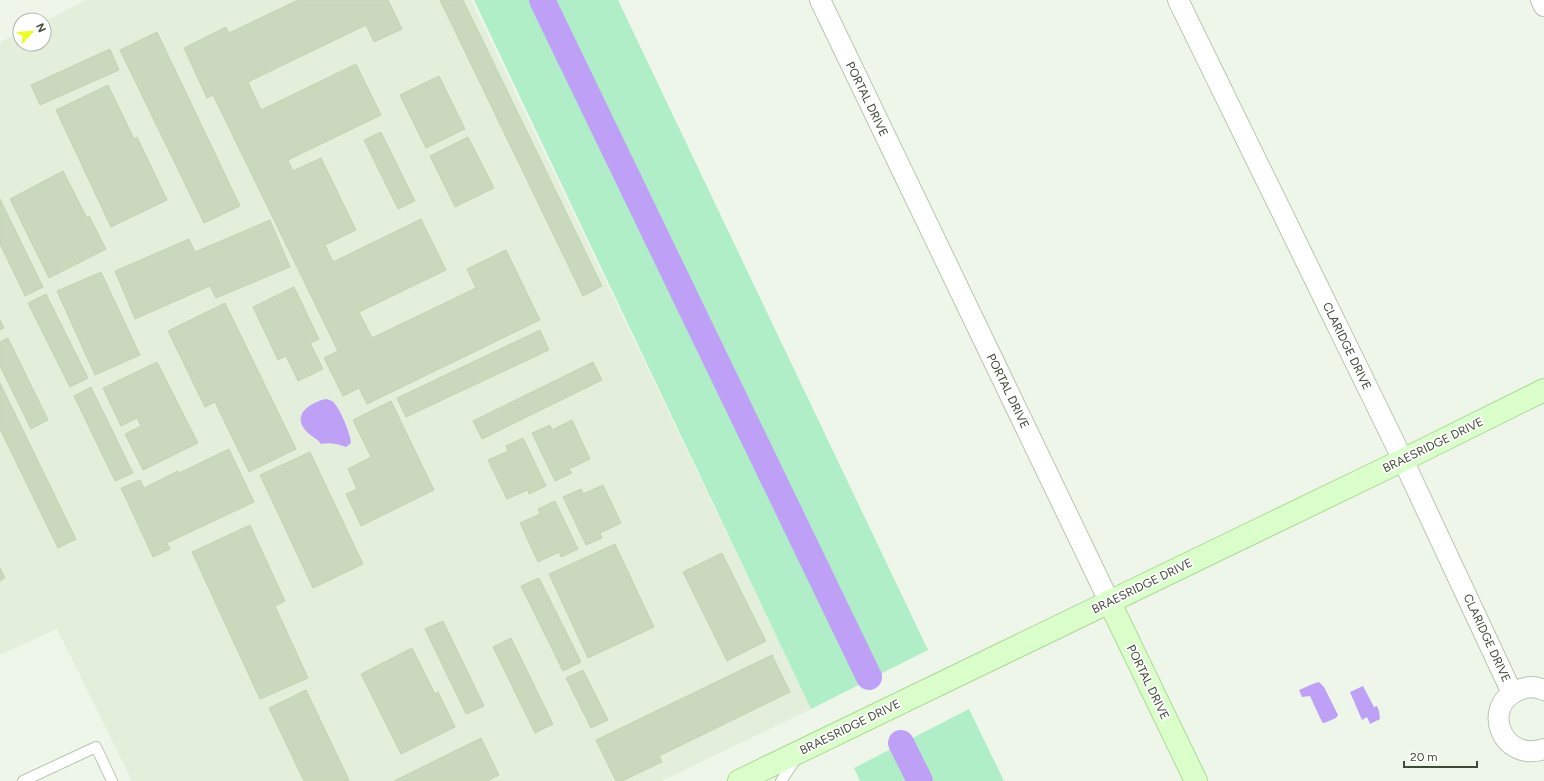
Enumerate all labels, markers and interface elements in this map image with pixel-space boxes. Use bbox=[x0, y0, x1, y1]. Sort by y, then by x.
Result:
north arrow bbox=[12, 12, 52, 52]
text: N bbox=[33, 21, 48, 35]
street label: PORTAL DRIVE bbox=[843, 59, 891, 139]
street label: CLARIDGE DRIVE bbox=[1320, 300, 1374, 392]
street label: PORTAL DRIVE bbox=[984, 351, 1032, 431]
street label: BRAESRIDGE DRIVE bbox=[1380, 415, 1486, 475]
street label: BRAESRIDGE DRIVE bbox=[1089, 556, 1195, 616]
street label: CLARIDGE DRIVE bbox=[1460, 592, 1514, 684]
street label: PORTAL DRIVE bbox=[1124, 642, 1172, 722]
street label: BRAESRIDGE DRIVE bbox=[797, 697, 903, 757]
scale bar bbox=[1404, 743, 1477, 769]
text: 20 m bbox=[1410, 750, 1438, 764]

